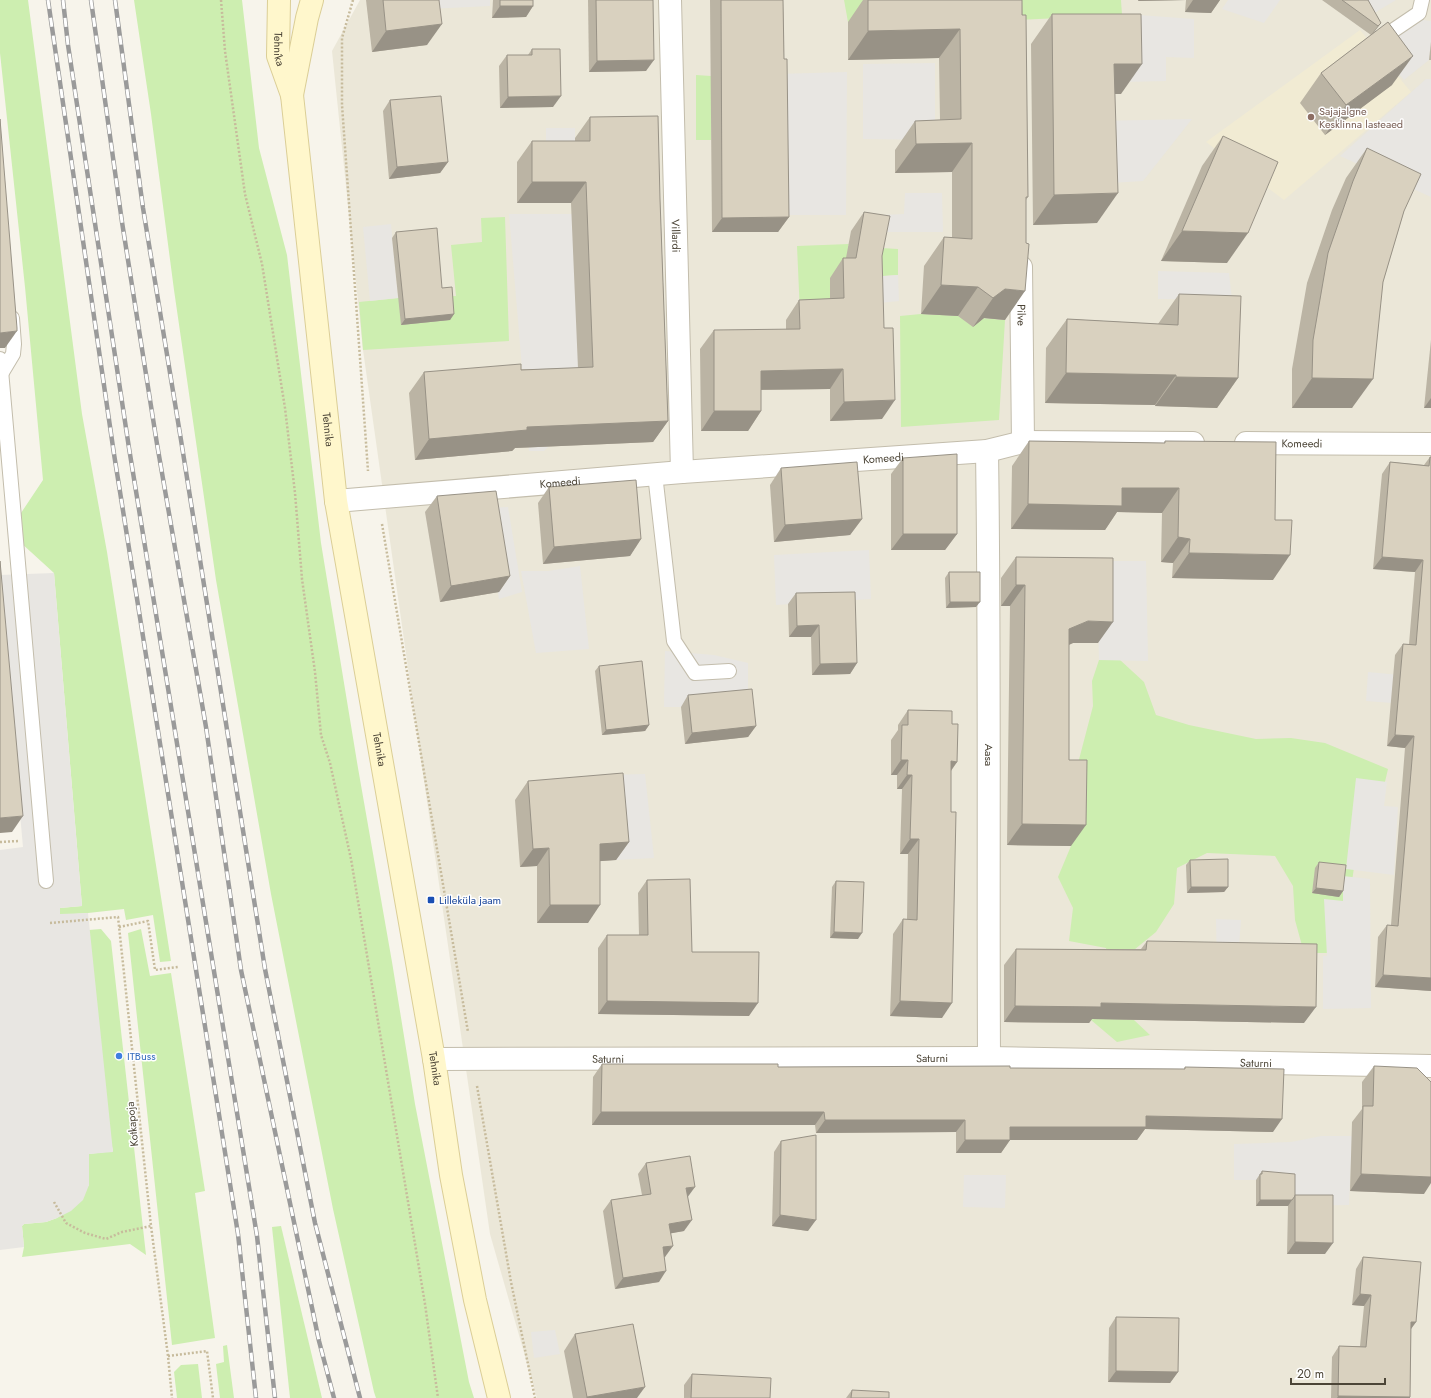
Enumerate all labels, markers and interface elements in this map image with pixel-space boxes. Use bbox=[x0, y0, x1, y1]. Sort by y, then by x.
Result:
street label: Tehnika bbox=[270, 32, 289, 68]
place label: Sajajalgne Kesklinna lasteaed bbox=[1319, 103, 1403, 132]
marker: Sajajalgne Kesklinna lasteaed bbox=[1306, 112, 1316, 122]
street label: Villardi bbox=[668, 219, 684, 253]
street label: Pilve bbox=[1013, 304, 1030, 326]
street label: Tehnika bbox=[318, 412, 338, 447]
street label: Komeedi bbox=[1281, 435, 1323, 451]
street label: Komeedi bbox=[862, 449, 904, 468]
street label: Komeedi bbox=[539, 473, 581, 492]
street label: Tehnika bbox=[369, 731, 390, 768]
street label: Aasa bbox=[981, 744, 997, 766]
place label: Lilleküla jaam bbox=[439, 892, 501, 908]
marker: Lilleküla jaam bbox=[426, 895, 436, 905]
place label: ITBuss bbox=[127, 1048, 156, 1064]
street label: Tehnika bbox=[425, 1050, 446, 1087]
street label: Saturni bbox=[916, 1050, 948, 1066]
marker: ITBuss bbox=[114, 1051, 124, 1061]
street label: Saturni bbox=[592, 1051, 624, 1067]
street label: Saturni bbox=[1240, 1055, 1272, 1071]
street label: Kotkapoja bbox=[122, 1101, 142, 1147]
scale bar bbox=[1291, 1360, 1385, 1386]
text: 20 m bbox=[1297, 1365, 1324, 1383]

